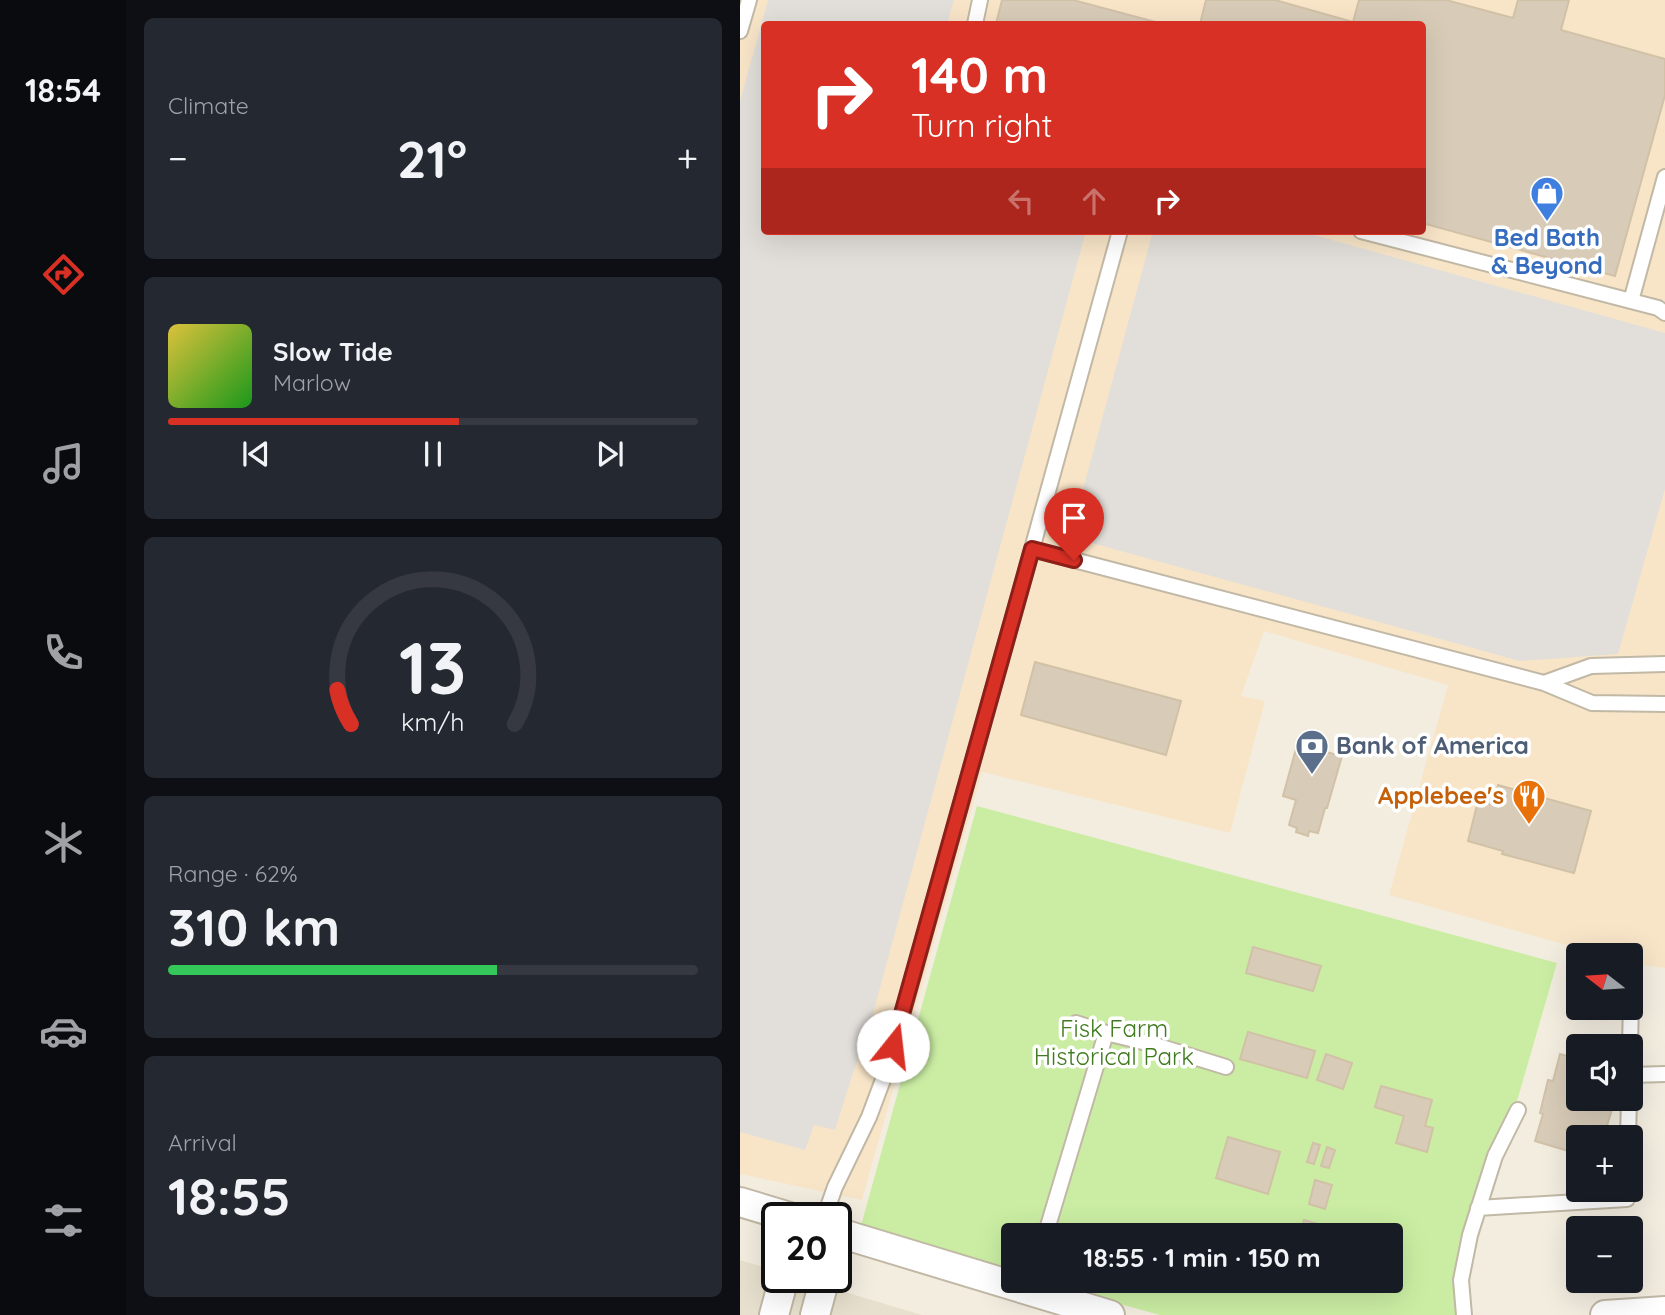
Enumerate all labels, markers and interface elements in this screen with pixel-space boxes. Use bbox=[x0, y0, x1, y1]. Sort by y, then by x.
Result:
text: 140 m bbox=[911, 44, 1048, 105]
icon: right bbox=[796, 49, 887, 140]
text: 18:54 bbox=[25, 70, 101, 110]
text: Climate bbox=[168, 91, 249, 120]
text: Turn right bbox=[911, 105, 1052, 145]
text: 21° bbox=[397, 126, 467, 191]
text: − bbox=[168, 134, 188, 182]
text: + bbox=[677, 134, 698, 182]
shop icon: Bed Bath & Beyond bbox=[1528, 174, 1566, 223]
icon: left bbox=[1002, 182, 1040, 220]
icon: ahead bbox=[1075, 182, 1113, 220]
icon: right bbox=[1148, 182, 1186, 220]
place label: Bed Bath & Beyond bbox=[1491, 222, 1603, 280]
icon: directions bbox=[39, 250, 88, 299]
text: Slow Tide bbox=[273, 335, 393, 368]
text: Marlow bbox=[273, 368, 351, 397]
icon: previous bbox=[237, 435, 275, 473]
icon: pause bbox=[414, 435, 452, 473]
icon: next bbox=[591, 435, 629, 473]
icon: music bbox=[39, 439, 88, 488]
pin bbox=[1044, 488, 1104, 560]
icon: arrive bbox=[1055, 499, 1093, 537]
text: 13 bbox=[399, 621, 467, 712]
icon: phone bbox=[39, 628, 88, 677]
text: km/h bbox=[401, 705, 465, 736]
bank icon: Bank of America bbox=[1293, 727, 1331, 776]
place label: Bank of America bbox=[1336, 730, 1529, 760]
restaurant icon: Applebee's bbox=[1510, 777, 1548, 826]
place label: Applebee's bbox=[1378, 780, 1504, 810]
icon: climate bbox=[39, 818, 88, 867]
text: Range · 62% bbox=[168, 859, 298, 888]
text: 310 km bbox=[168, 894, 340, 959]
north arrow bbox=[1566, 943, 1643, 1020]
map controls bbox=[1566, 943, 1643, 1293]
icon: car bbox=[39, 1007, 88, 1056]
position arrow bbox=[856, 1009, 930, 1083]
park label: Fisk Farm Historical Park bbox=[1034, 1013, 1194, 1071]
button: sound bbox=[1566, 1034, 1643, 1111]
button: + bbox=[1566, 1125, 1643, 1202]
text: Arrival bbox=[168, 1128, 237, 1157]
text: 18:55 bbox=[168, 1163, 291, 1228]
icon: filters bbox=[39, 1196, 88, 1245]
speed limit sign: 20 bbox=[761, 1202, 852, 1293]
button: − bbox=[1566, 1216, 1643, 1293]
text: 18:55 · 1 min · 150 m bbox=[1083, 1241, 1321, 1274]

